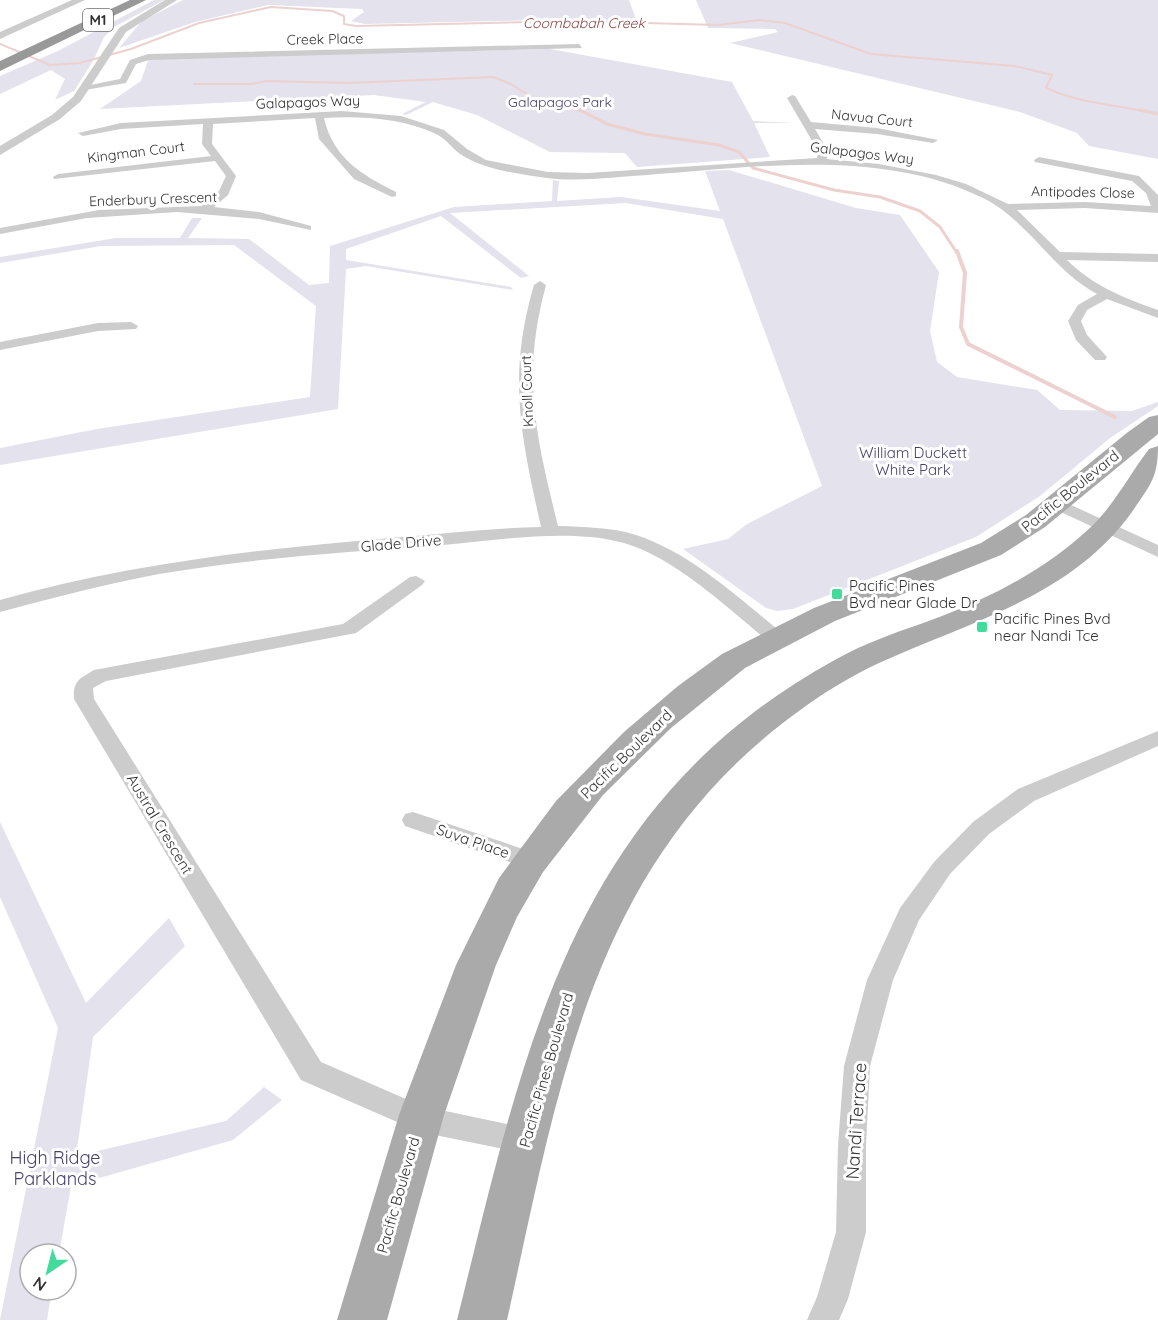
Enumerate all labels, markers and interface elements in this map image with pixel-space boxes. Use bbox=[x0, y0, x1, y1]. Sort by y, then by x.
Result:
road number: M1 bbox=[83, 9, 113, 31]
water label: Coombabah Creek bbox=[523, 14, 647, 32]
street label: Creek Place bbox=[287, 29, 364, 49]
street label: Galapagos Way bbox=[256, 91, 360, 113]
park label: Galapagos Park bbox=[508, 93, 612, 111]
street label: Navua Court bbox=[830, 105, 914, 131]
street label: Kingman Court bbox=[86, 137, 186, 167]
street label: Galapagos Way bbox=[809, 138, 915, 168]
street label: Antipodes Close bbox=[1031, 182, 1135, 202]
street label: Enderbury Crescent bbox=[89, 188, 218, 210]
street label: Knoll Court bbox=[517, 355, 537, 427]
park label: William Duckett White Park bbox=[859, 443, 967, 479]
street label: Pacific Boulevard bbox=[1017, 446, 1123, 536]
street label: Glade Drive bbox=[360, 530, 442, 556]
place label: Pacific Pines Bvd near Glade Dr bbox=[849, 576, 977, 612]
marker: Pacific Pines Bvd near Glade Dr bbox=[830, 587, 844, 601]
place label: Pacific Pines Bvd near Nandi Tce bbox=[994, 609, 1111, 645]
marker: Pacific Pines Bvd near Nandi Tce bbox=[975, 620, 989, 634]
street label: Pacific Boulevard bbox=[576, 705, 676, 803]
street label: Austral Crescent bbox=[123, 771, 197, 877]
street label: Suva Place bbox=[434, 820, 512, 862]
street label: Pacific Pines Boulevard bbox=[515, 990, 577, 1150]
street label: Nandi Terrace bbox=[840, 1062, 872, 1180]
street label: Pacific Boulevard bbox=[372, 1135, 424, 1255]
park label: High Ridge Parklands bbox=[9, 1146, 101, 1190]
north arrow bbox=[18, 1242, 78, 1302]
text: N bbox=[29, 1273, 50, 1296]

